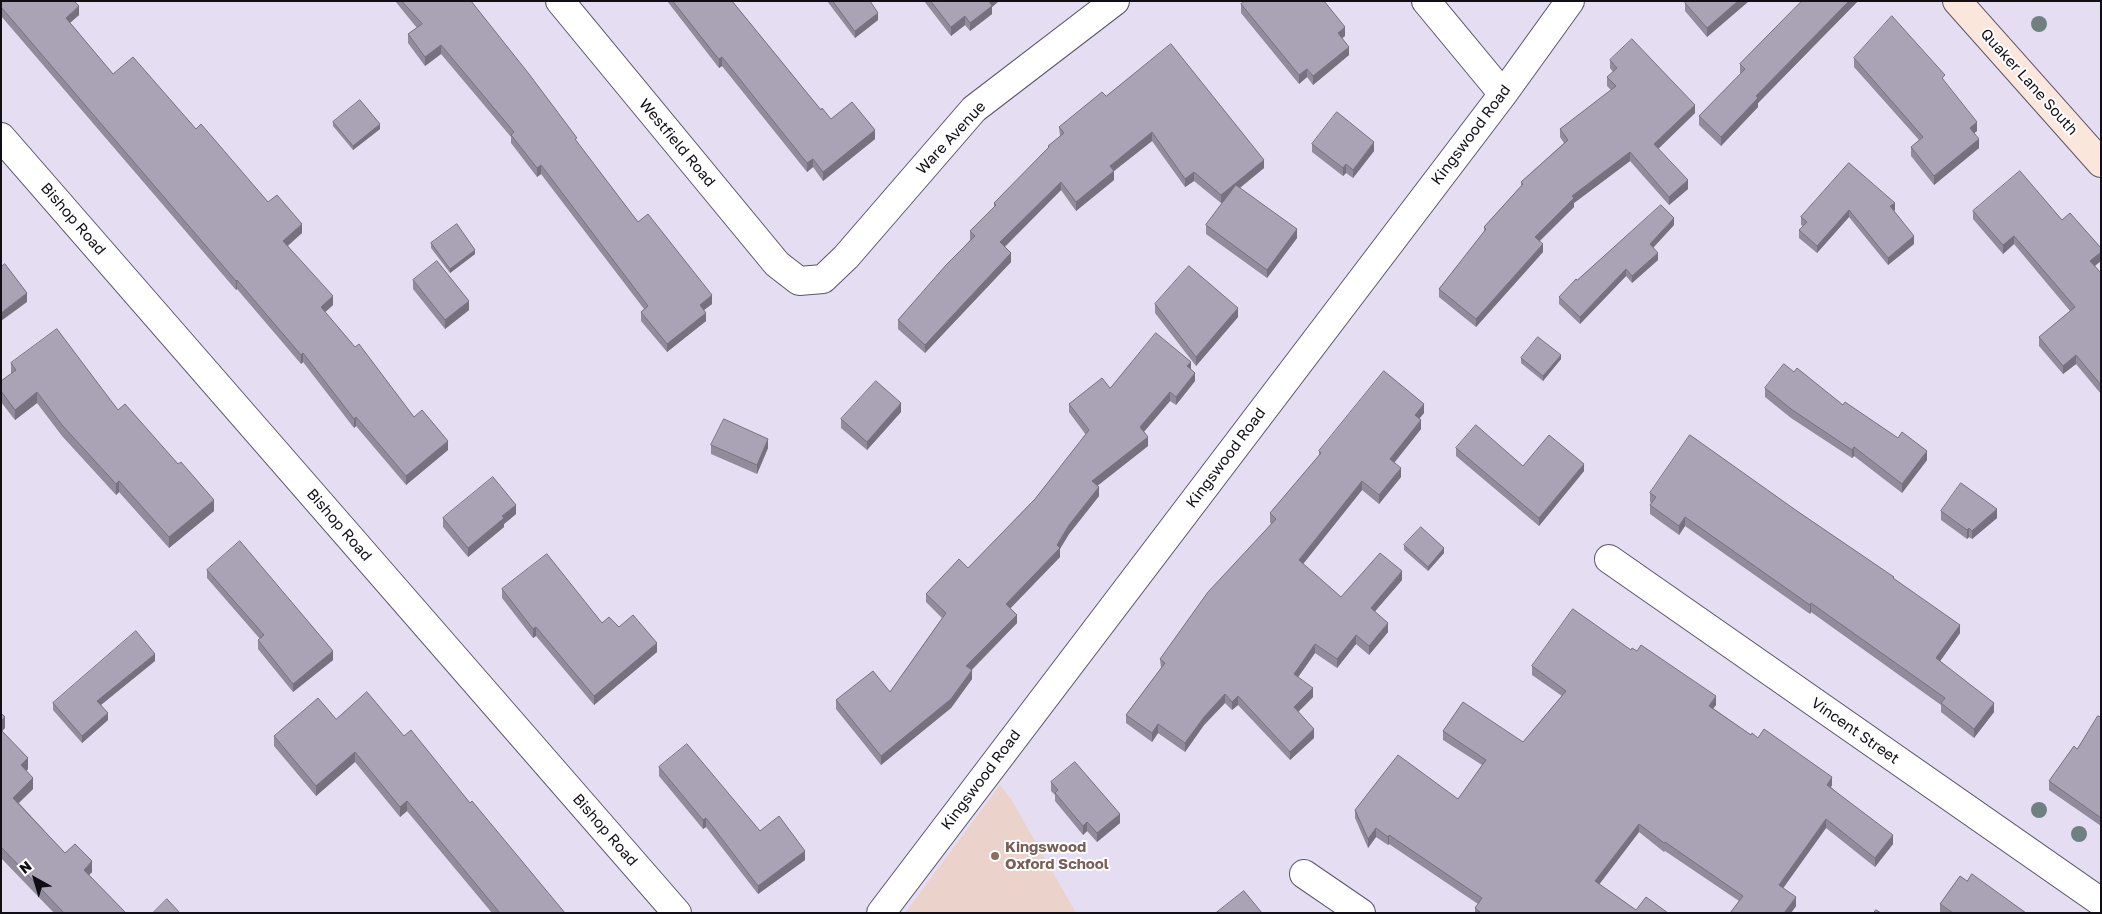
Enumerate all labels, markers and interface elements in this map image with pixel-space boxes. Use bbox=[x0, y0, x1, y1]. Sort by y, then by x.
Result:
street label: Quaker Lane South bbox=[1977, 25, 2081, 139]
street label: Kingswood Road bbox=[1428, 81, 1514, 189]
street label: Westfield Road bbox=[635, 95, 719, 191]
street label: Ware Avenue bbox=[913, 98, 989, 178]
street label: Bishop Road bbox=[37, 179, 109, 259]
street label: Kingswood Road bbox=[1183, 404, 1269, 512]
street label: Bishop Road bbox=[303, 485, 375, 565]
street label: Vincent Street bbox=[1807, 694, 1903, 768]
street label: Kingswood Road bbox=[938, 726, 1024, 834]
street label: Bishop Road bbox=[569, 790, 641, 870]
place label: Kingswood Oxford School bbox=[1005, 838, 1109, 873]
marker: Kingswood Oxford School bbox=[989, 850, 1001, 862]
north arrow bbox=[10, 854, 60, 904]
text: N bbox=[16, 857, 35, 877]

